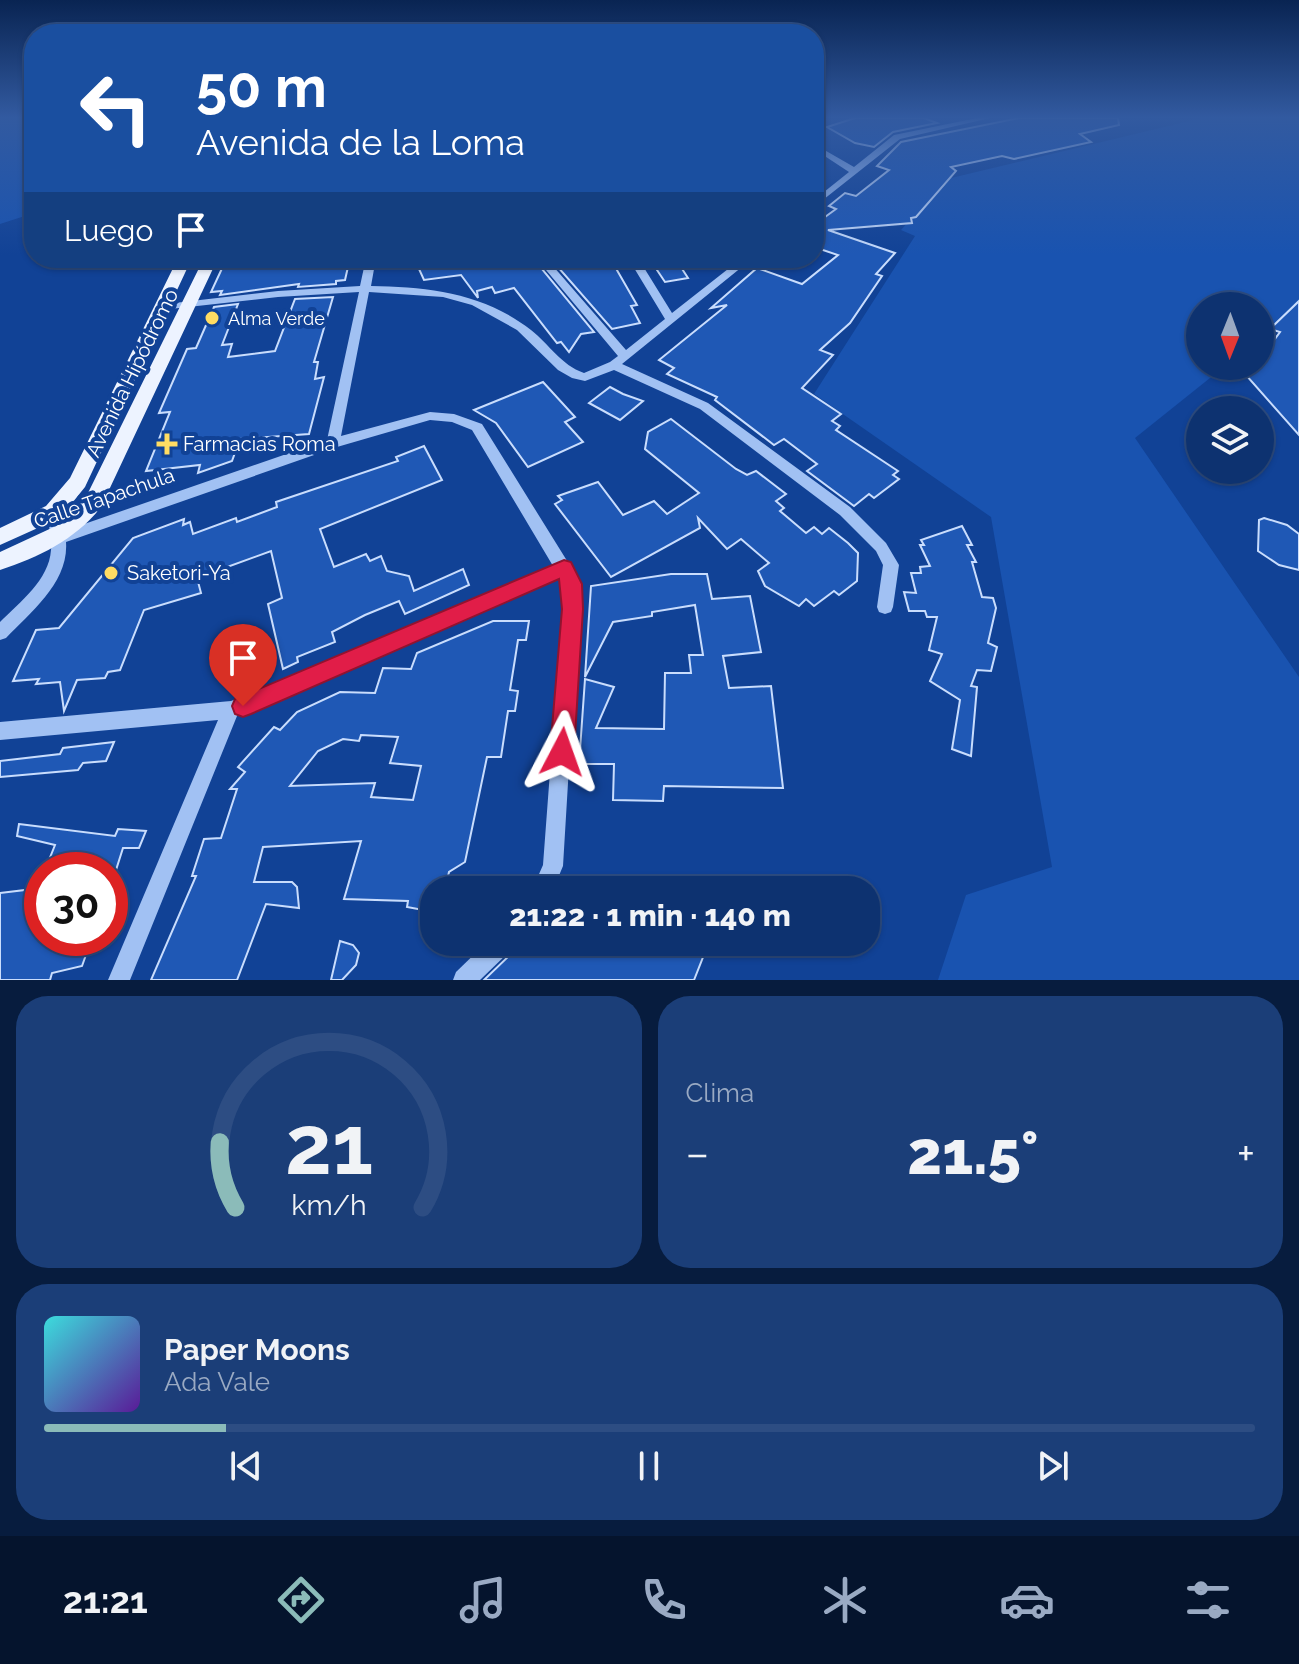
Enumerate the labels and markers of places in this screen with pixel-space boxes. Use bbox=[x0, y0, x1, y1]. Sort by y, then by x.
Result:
place label: Alma Verde bbox=[228, 308, 325, 329]
marker: Alma Verde bbox=[203, 309, 221, 327]
place label: Farmacias Roma bbox=[183, 432, 336, 456]
marker: Farmacias Roma bbox=[158, 435, 176, 453]
place label: Saketori-Ya bbox=[127, 561, 231, 585]
marker: Saketori-Ya bbox=[102, 564, 120, 582]
pin bbox=[209, 624, 277, 706]

